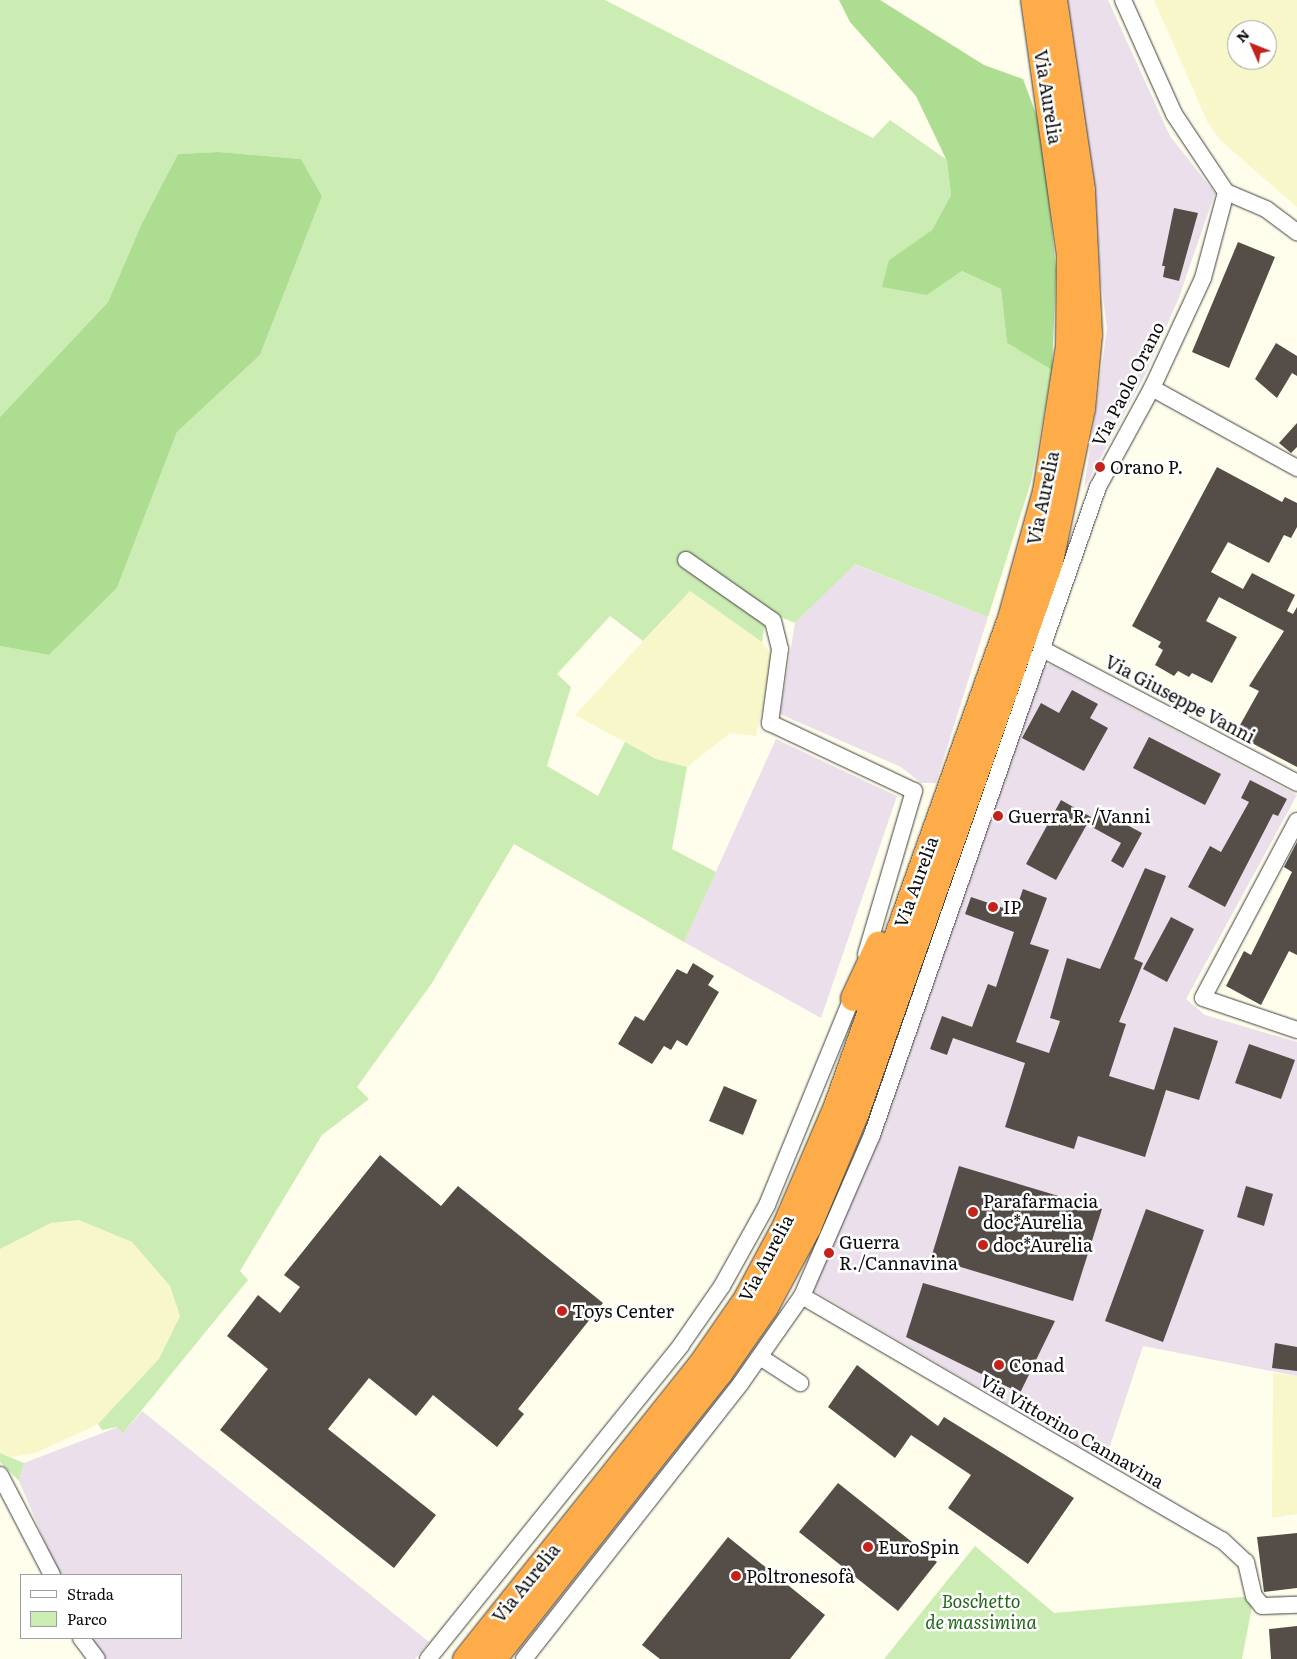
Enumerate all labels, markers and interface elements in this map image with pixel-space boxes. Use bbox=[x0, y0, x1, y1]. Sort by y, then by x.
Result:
north arrow bbox=[1227, 20, 1277, 70]
text: N bbox=[1231, 24, 1253, 46]
street label: Via Aurelia bbox=[1030, 48, 1066, 146]
street label: Via Paolo Orano bbox=[1087, 318, 1169, 450]
street label: Via Aurelia bbox=[1023, 449, 1063, 547]
place label: Orano P. bbox=[1110, 456, 1183, 478]
marker: Orano P. bbox=[1094, 461, 1106, 473]
street label: Via Giuseppe Vanni bbox=[1101, 650, 1259, 748]
place label: Guerra R./Vanni bbox=[1008, 805, 1150, 827]
marker: Guerra R./Vanni bbox=[992, 810, 1004, 822]
street label: Via Aurelia bbox=[890, 833, 942, 931]
place label: IP bbox=[1003, 896, 1021, 918]
marker: IP bbox=[987, 901, 999, 913]
place label: Parafarmacia doc*Aurelia bbox=[983, 1191, 1098, 1234]
marker: Parafarmacia doc*Aurelia bbox=[967, 1206, 979, 1218]
street label: Via Aurelia bbox=[734, 1211, 798, 1305]
place label: Guerra R./Cannavina bbox=[839, 1232, 958, 1274]
place label: doc*Aurelia bbox=[993, 1234, 1093, 1256]
marker: doc*Aurelia bbox=[977, 1239, 989, 1251]
marker: Guerra R./Cannavina bbox=[823, 1247, 835, 1259]
place label: Toys Center bbox=[572, 1300, 674, 1322]
marker: Toys Center bbox=[556, 1305, 568, 1317]
place label: Conad bbox=[1009, 1354, 1064, 1376]
marker: Conad bbox=[993, 1359, 1005, 1371]
street label: Via Vittorino Cannavina bbox=[976, 1369, 1168, 1493]
place label: EuroSpin bbox=[878, 1536, 959, 1558]
street label: Via Aurelia bbox=[488, 1539, 564, 1627]
marker: EuroSpin bbox=[862, 1541, 874, 1553]
place label: Poltronesofà bbox=[746, 1565, 855, 1587]
marker: Poltronesofà bbox=[730, 1570, 742, 1582]
legend bbox=[20, 1574, 182, 1639]
text: Strada bbox=[67, 1582, 114, 1605]
park label: Boschetto de massimina bbox=[925, 1591, 1037, 1634]
text: Parco bbox=[67, 1607, 107, 1630]

